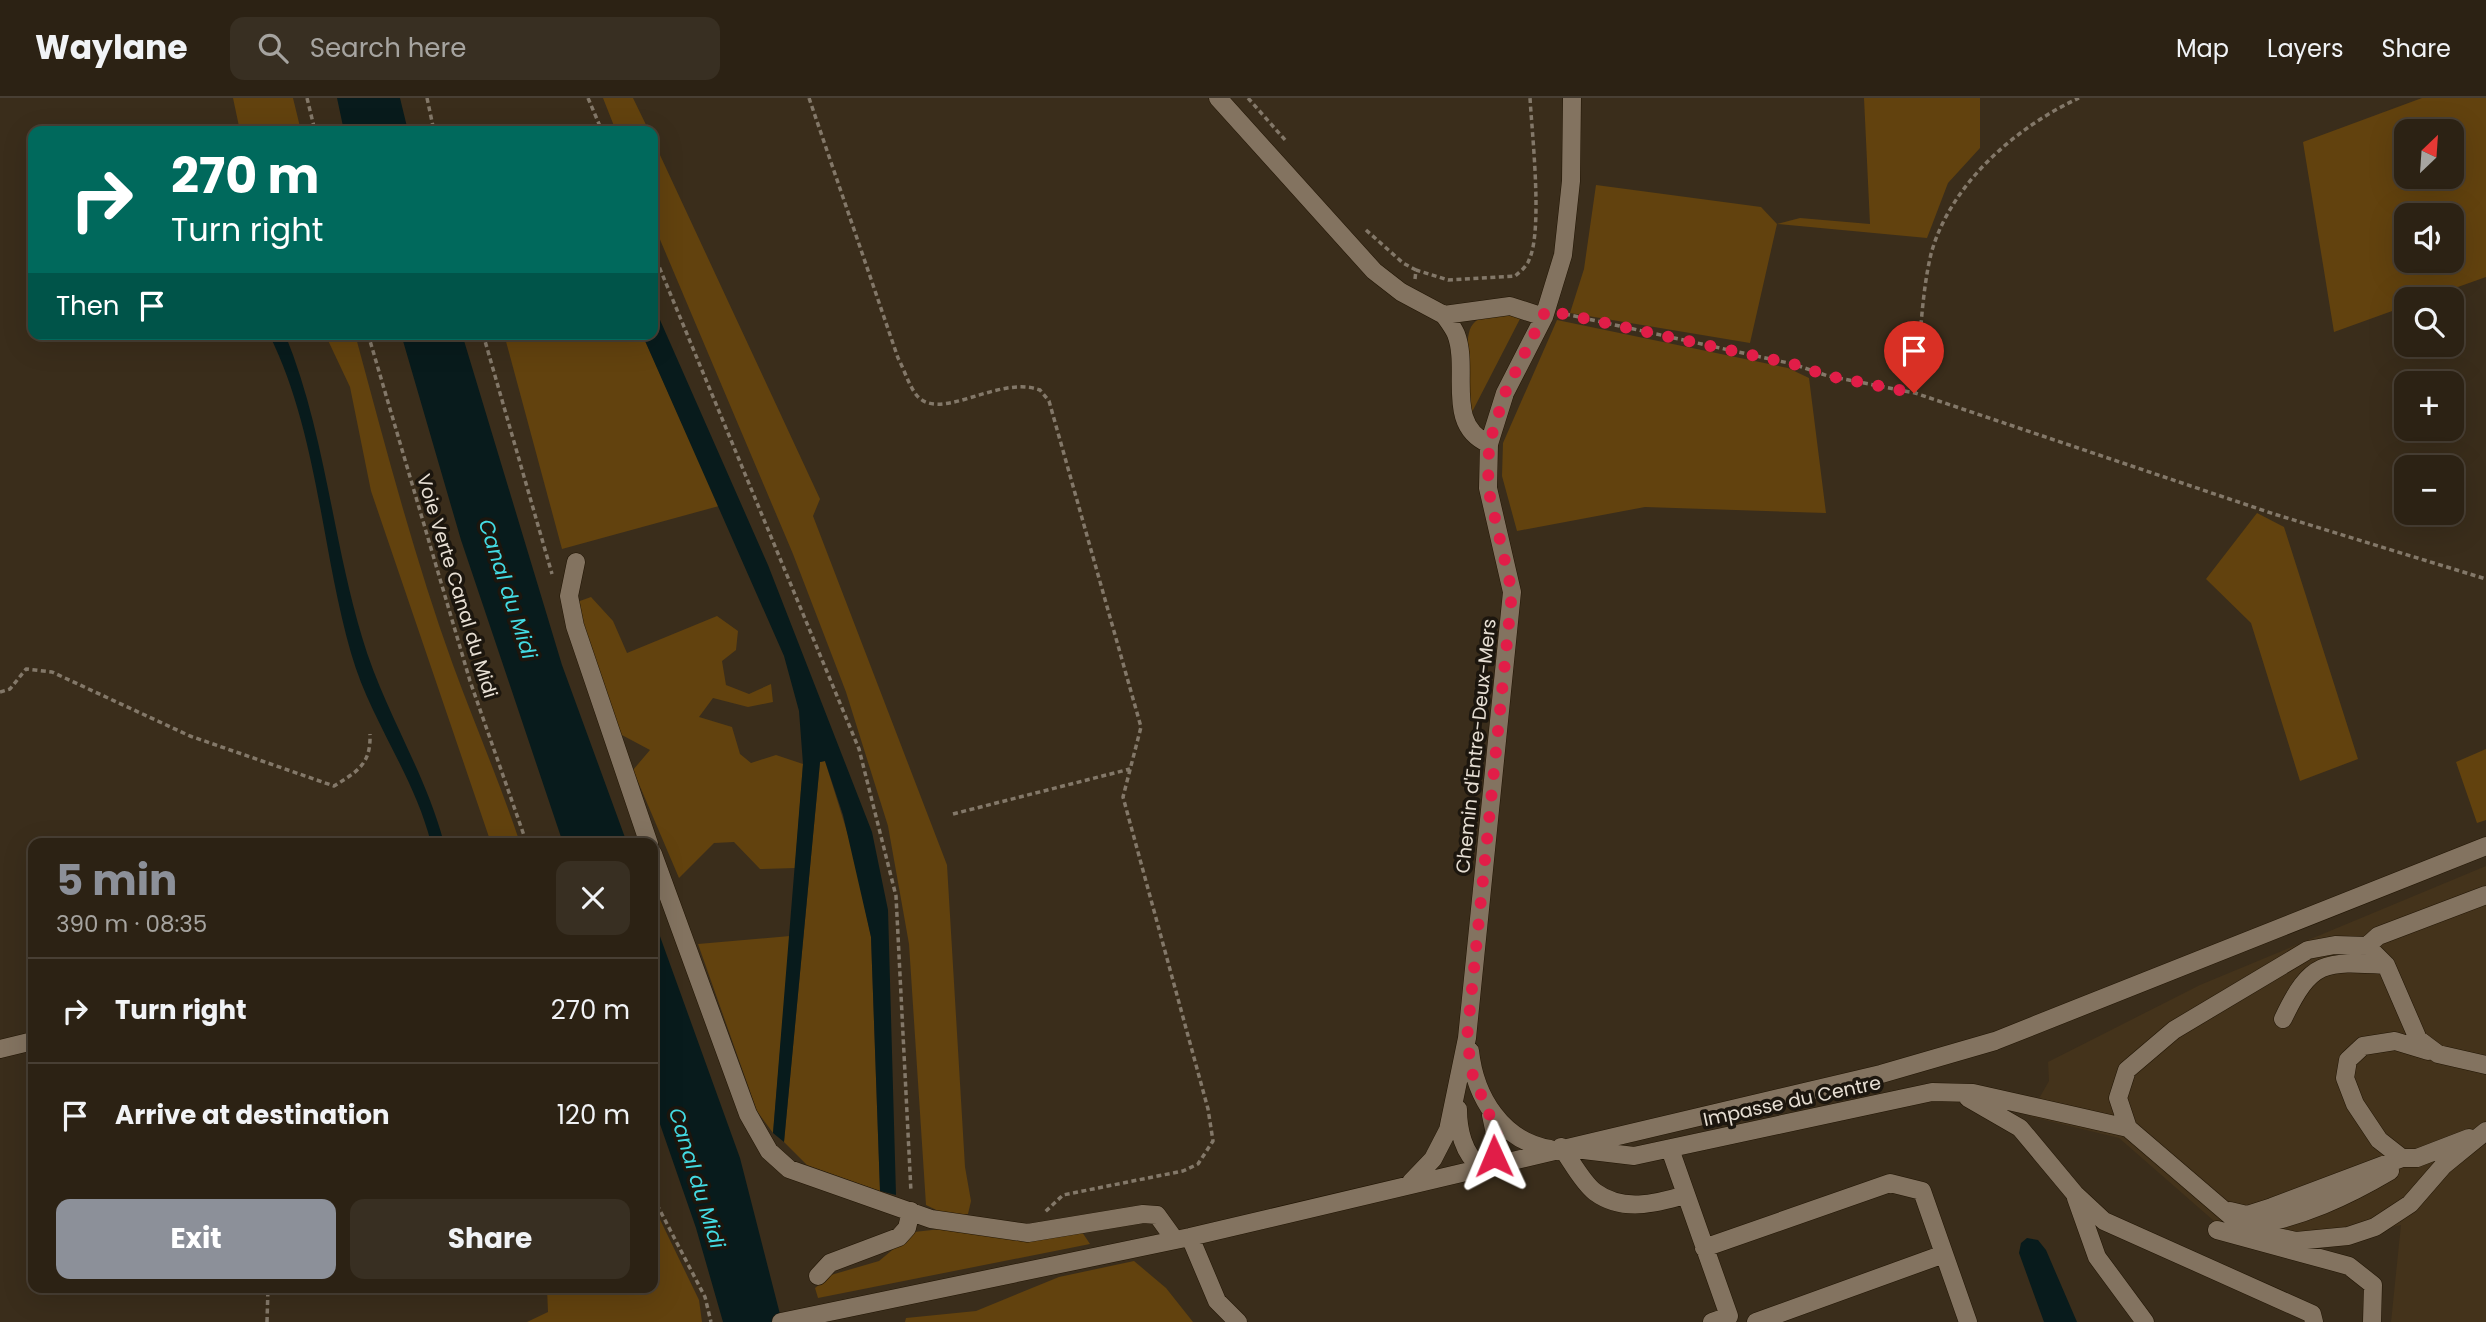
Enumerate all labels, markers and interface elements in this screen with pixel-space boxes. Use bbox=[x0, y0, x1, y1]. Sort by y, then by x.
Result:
search box bbox=[230, 17, 720, 80]
text: Waylane bbox=[35, 24, 188, 71]
icon: search bbox=[254, 29, 292, 67]
text: Search here bbox=[310, 30, 466, 66]
text: Map bbox=[2176, 32, 2229, 65]
text: Layers bbox=[2267, 32, 2343, 65]
text: Share bbox=[2381, 32, 2451, 65]
north arrow bbox=[2394, 119, 2464, 189]
map controls bbox=[2394, 119, 2464, 525]
text: 270 m bbox=[171, 142, 319, 210]
icon: right bbox=[56, 154, 147, 245]
button: sound bbox=[2394, 203, 2464, 273]
text: Turn right bbox=[171, 207, 323, 252]
icon: arrive bbox=[133, 287, 171, 325]
button: search bbox=[2394, 287, 2464, 357]
text: Then bbox=[56, 288, 119, 324]
pin bbox=[1884, 321, 1944, 393]
icon: arrive bbox=[1895, 332, 1933, 370]
button: + bbox=[2394, 371, 2464, 441]
button: − bbox=[2394, 455, 2464, 525]
street label: Voie Verte Canal du Midi bbox=[410, 471, 504, 701]
water label: Canal du Midi bbox=[472, 515, 545, 664]
street label: Chemin d'Entre-Deux-Mers bbox=[1449, 617, 1503, 875]
text: 5 min bbox=[56, 851, 177, 910]
button: close bbox=[556, 861, 630, 935]
text: 390 m · 08:35 bbox=[56, 908, 207, 940]
icon: right bbox=[56, 992, 94, 1030]
text: Turn right bbox=[115, 992, 247, 1028]
text: 270 m bbox=[551, 992, 630, 1028]
street label: Impasse du Centre bbox=[1701, 1069, 1883, 1133]
icon: arrive bbox=[56, 1097, 94, 1135]
text: Arrive at destination bbox=[115, 1097, 390, 1133]
text: 120 m bbox=[557, 1097, 630, 1133]
water label: Canal du Midi bbox=[662, 1104, 732, 1253]
position arrow bbox=[1457, 1119, 1531, 1193]
button: Exit bbox=[56, 1199, 336, 1279]
button: Share bbox=[350, 1199, 630, 1279]

